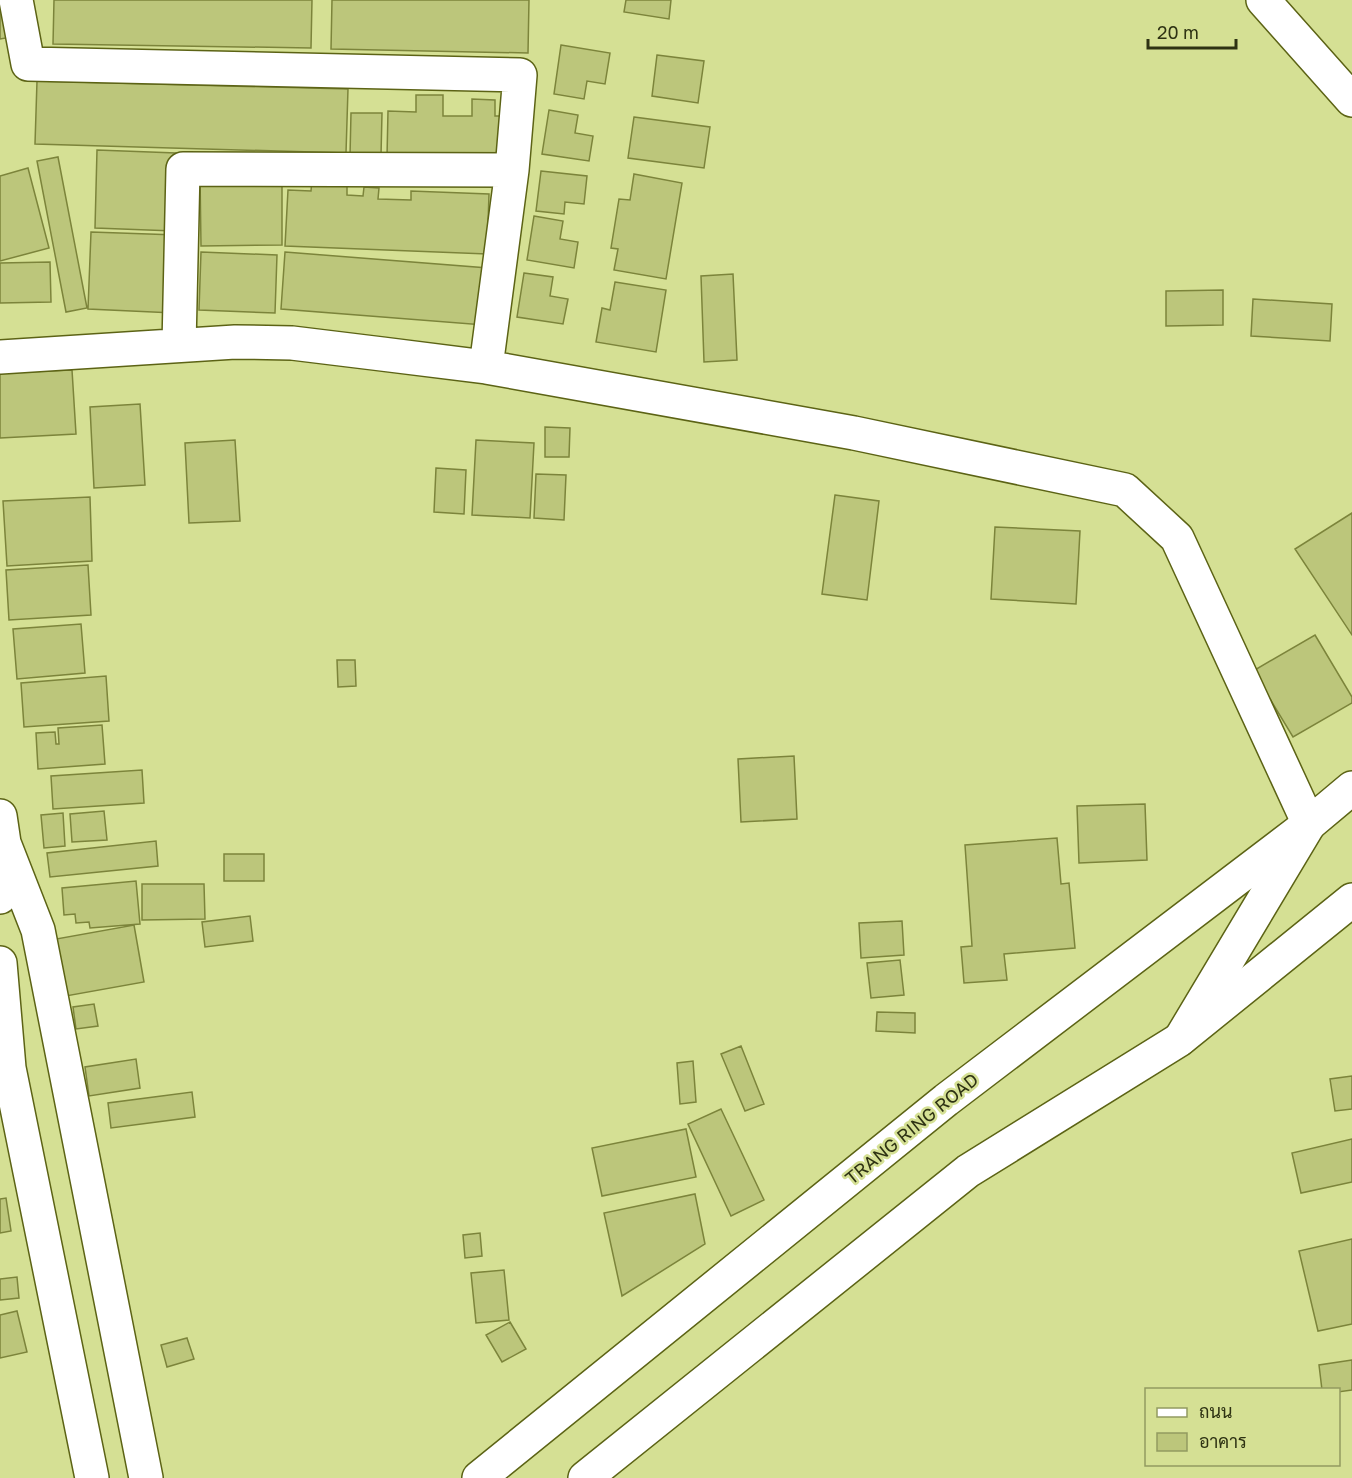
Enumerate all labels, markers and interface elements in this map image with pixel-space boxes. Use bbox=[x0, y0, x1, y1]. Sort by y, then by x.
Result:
scale bar bbox=[1148, 12, 1236, 50]
text: 20 m bbox=[1157, 21, 1199, 43]
street label: TRANG RING ROAD bbox=[840, 1068, 982, 1189]
legend bbox=[1145, 1388, 1340, 1466]
text: ถนน bbox=[1199, 1400, 1232, 1422]
text: อาคาร bbox=[1199, 1430, 1247, 1452]

